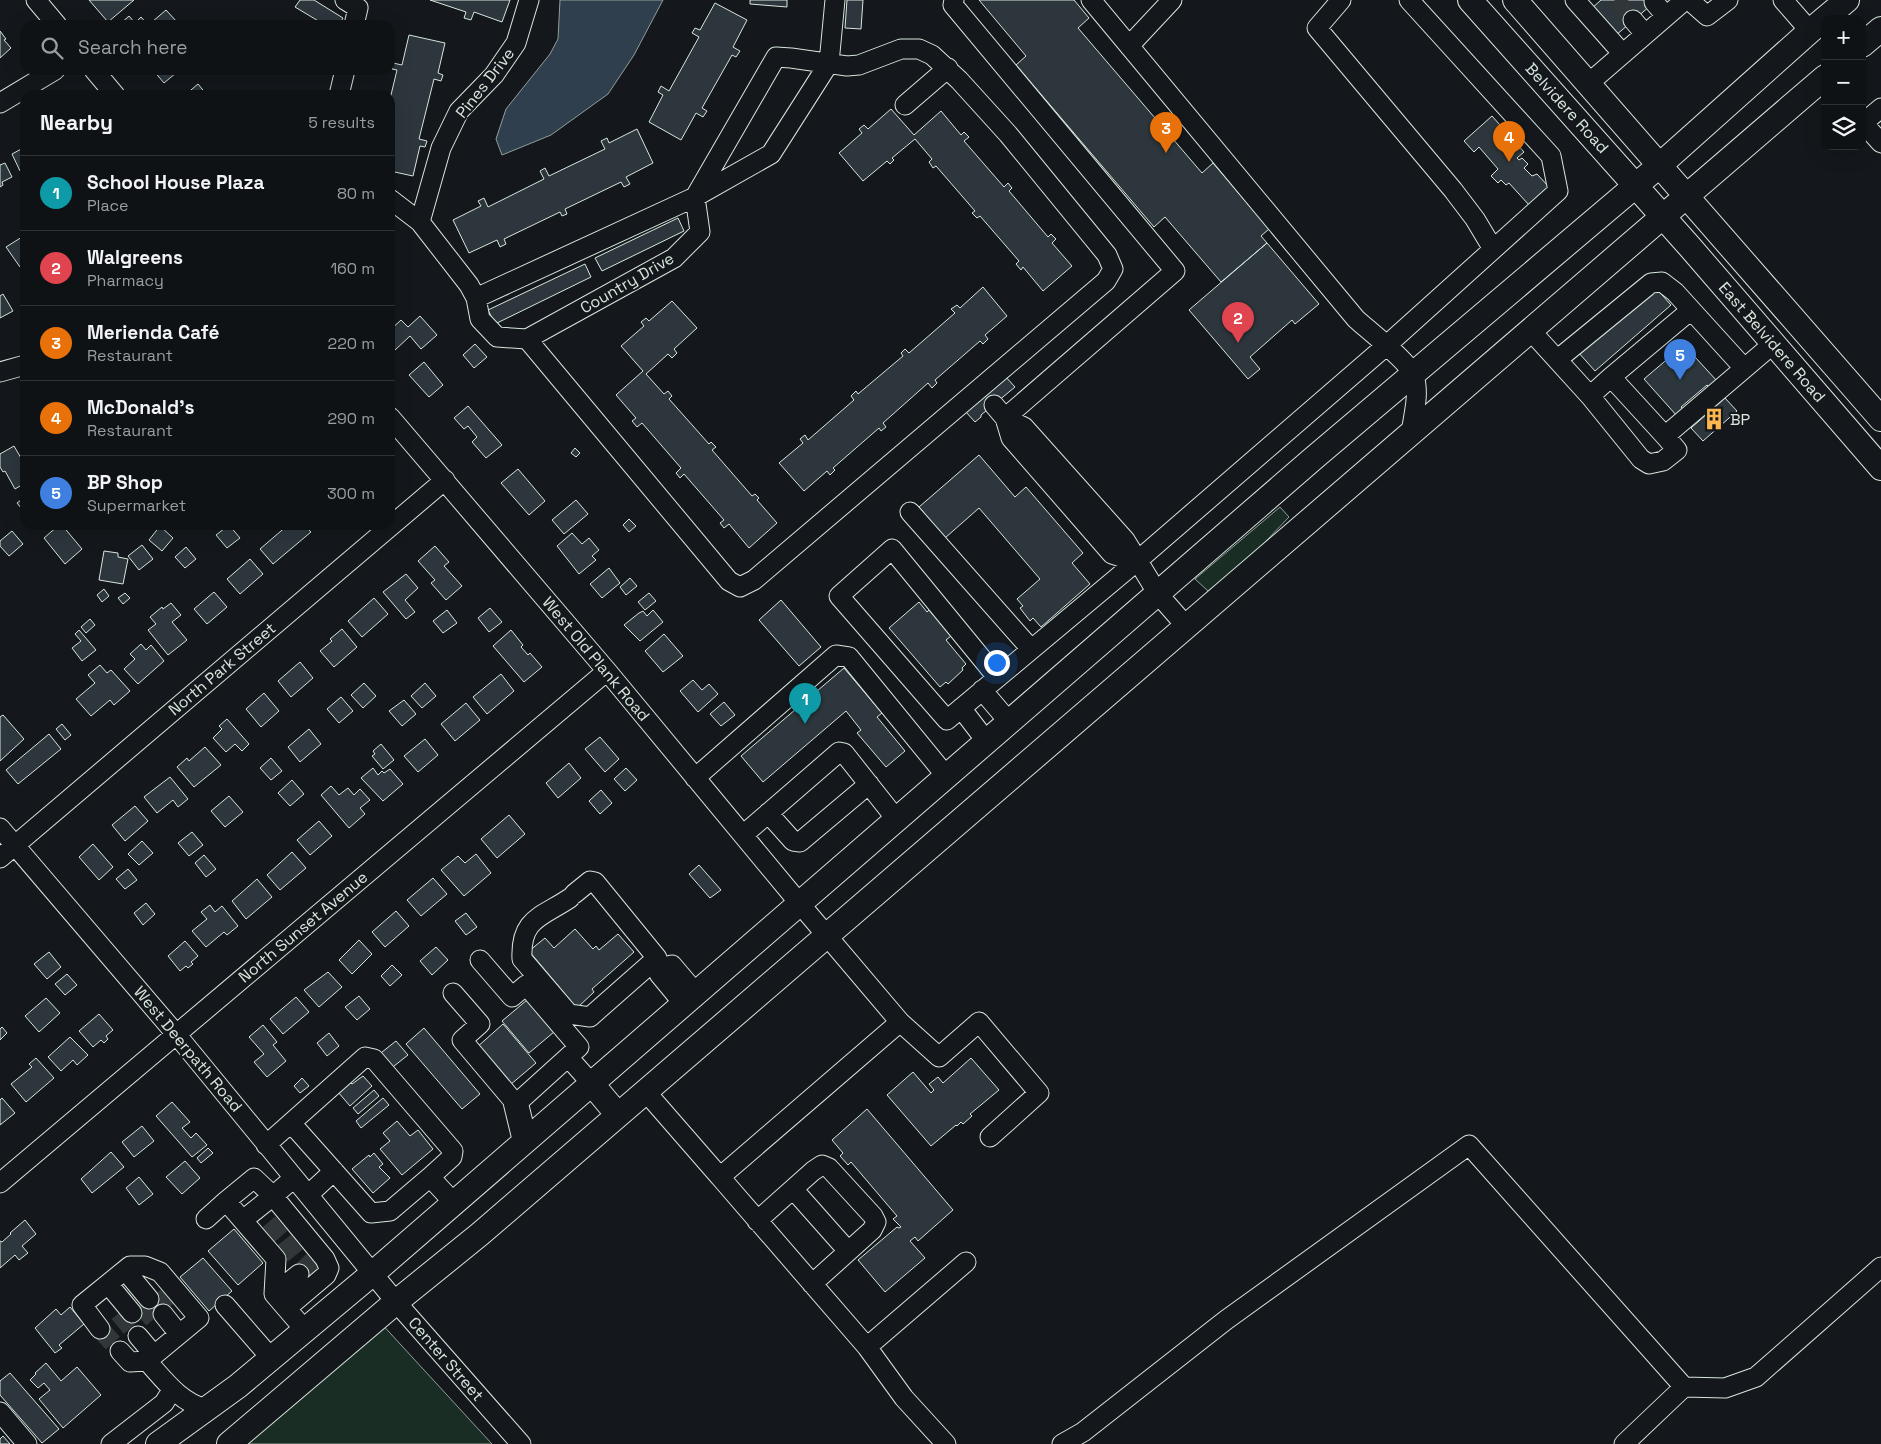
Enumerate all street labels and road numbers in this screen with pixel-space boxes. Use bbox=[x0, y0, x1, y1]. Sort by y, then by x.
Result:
street label: Pines Drive bbox=[451, 44, 519, 122]
street label: Belvidere Road bbox=[1521, 58, 1613, 158]
street label: Country Drive bbox=[576, 248, 678, 318]
street label: East Belvidere Road bbox=[1714, 277, 1830, 407]
street label: West Old Plank Road bbox=[538, 592, 654, 726]
street label: North Park Street bbox=[164, 618, 280, 720]
street label: North Sunset Avenue bbox=[234, 867, 372, 987]
street label: West Deerpath Road bbox=[129, 982, 247, 1116]
street label: Center Street bbox=[404, 1313, 488, 1405]

